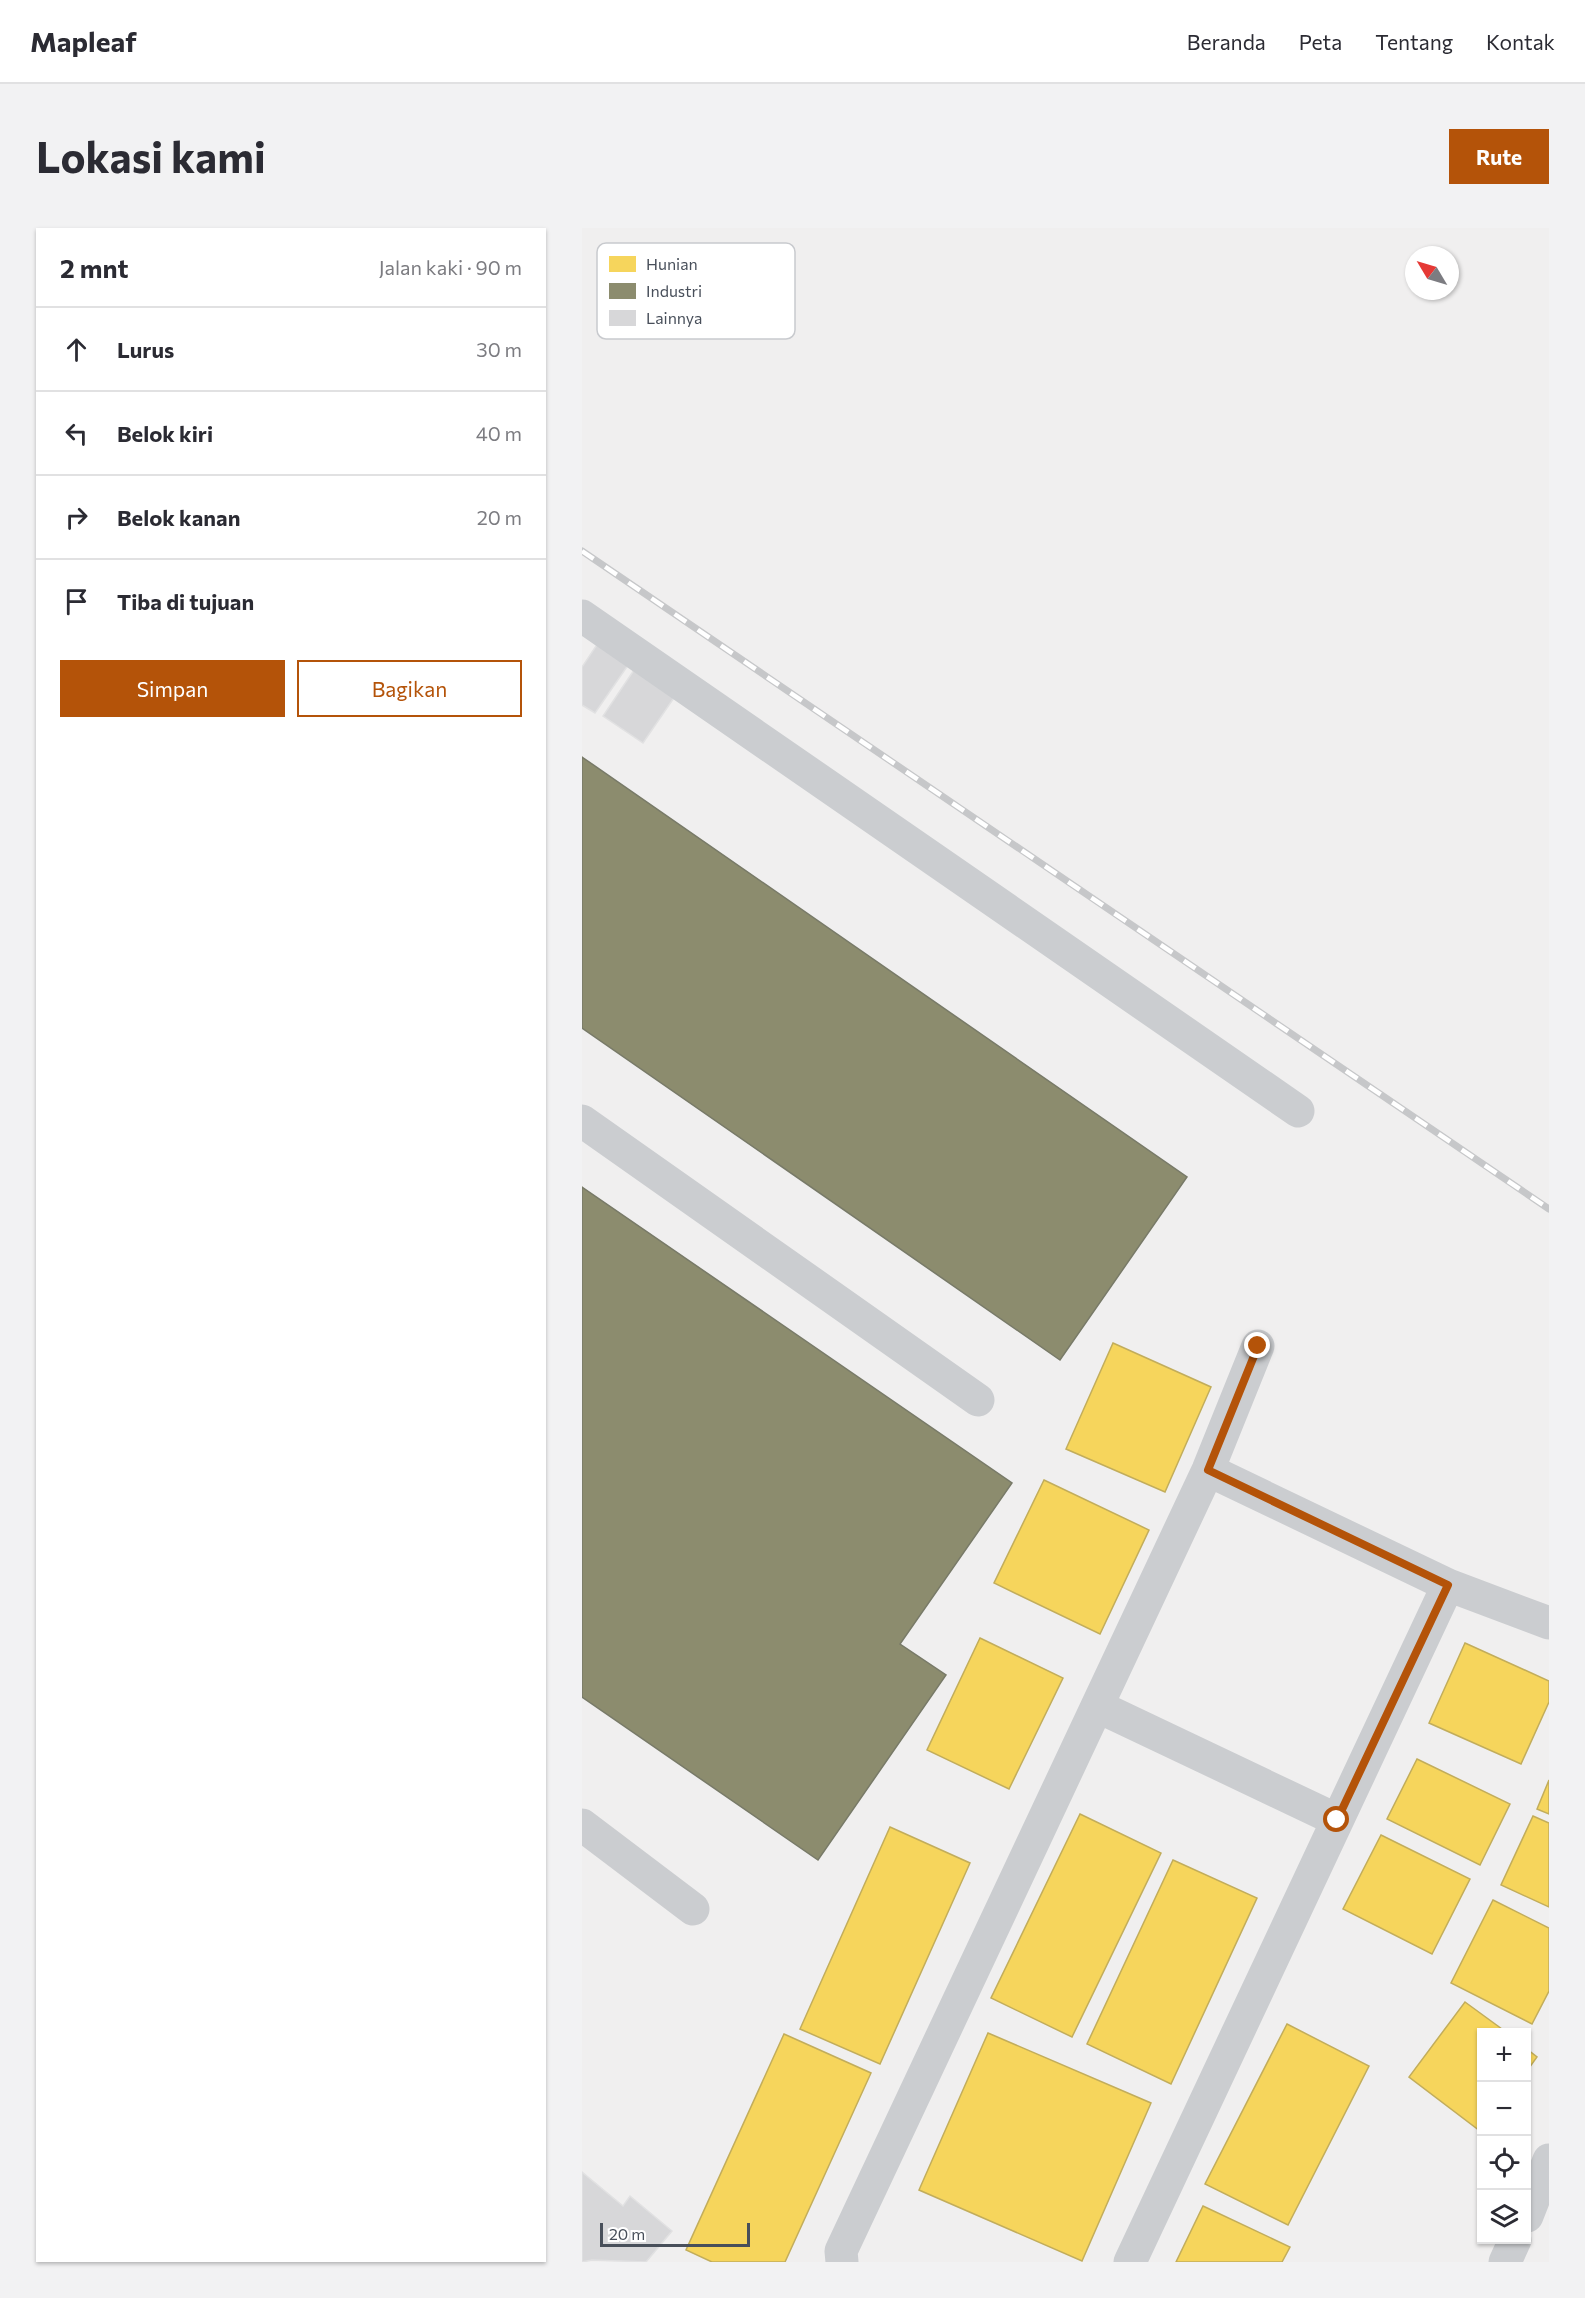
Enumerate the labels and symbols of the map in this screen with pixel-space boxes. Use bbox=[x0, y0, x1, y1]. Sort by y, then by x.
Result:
legend bbox=[597, 243, 795, 339]
north arrow bbox=[1405, 246, 1459, 300]
text: Hunian bbox=[646, 254, 698, 273]
text: Industri bbox=[646, 281, 702, 300]
text: Lainnya bbox=[646, 308, 702, 327]
route end bbox=[1244, 1332, 1270, 1358]
route start bbox=[1323, 1806, 1349, 1832]
scale bar bbox=[600, 2220, 750, 2248]

